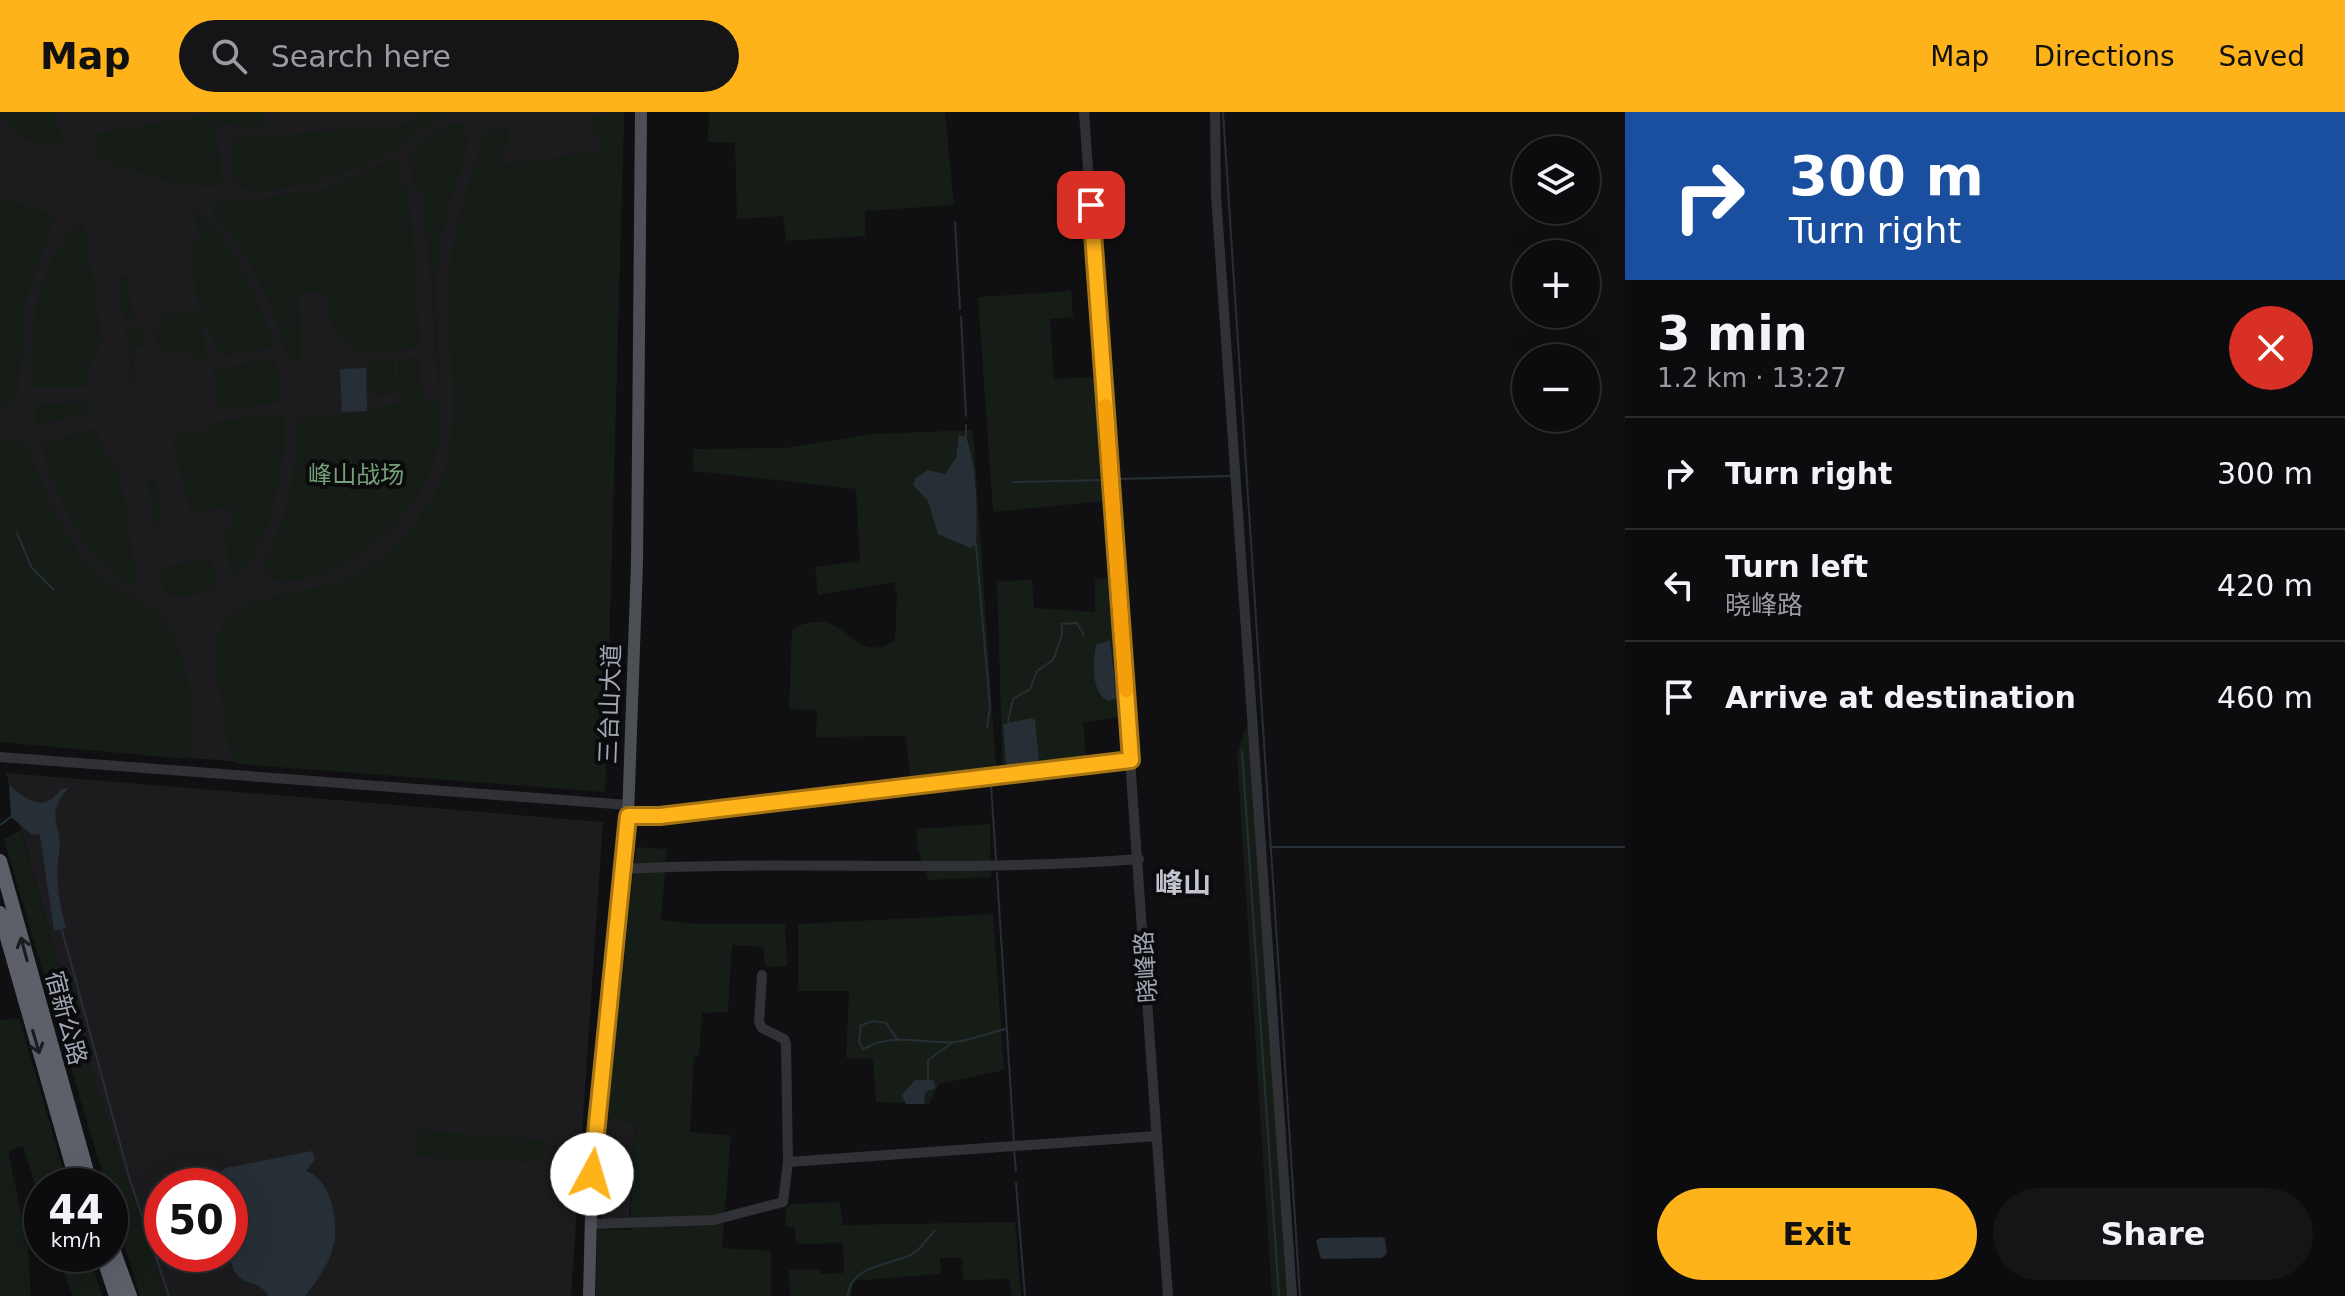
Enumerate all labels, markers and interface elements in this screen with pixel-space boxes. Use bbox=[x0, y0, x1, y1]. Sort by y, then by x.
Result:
search box bbox=[179, 20, 739, 92]
text: Map bbox=[40, 34, 131, 78]
icon: search bbox=[207, 34, 251, 78]
text: Search here bbox=[271, 39, 451, 74]
text: Map bbox=[1930, 40, 1989, 73]
text: Directions bbox=[2033, 40, 2174, 73]
text: Saved bbox=[2218, 40, 2305, 73]
map controls bbox=[1512, 136, 1600, 432]
button: layers bbox=[1512, 136, 1600, 224]
text: 300 m bbox=[1789, 143, 1984, 208]
icon: right bbox=[1657, 144, 1761, 248]
pin bbox=[1057, 171, 1125, 239]
icon: arrive bbox=[1069, 183, 1113, 227]
text: Turn right bbox=[1789, 210, 1961, 251]
button: + bbox=[1512, 240, 1600, 328]
text: 3 min bbox=[1657, 305, 1808, 361]
button: close bbox=[2229, 306, 2313, 390]
button: − bbox=[1512, 344, 1600, 432]
text: 1.2 km · 13:27 bbox=[1657, 363, 1847, 393]
icon: right bbox=[1657, 451, 1701, 495]
text: Turn right bbox=[1725, 456, 1892, 491]
text: 300 m bbox=[2217, 456, 2313, 491]
park label: 峰山战场 bbox=[308, 461, 404, 489]
text: Turn left bbox=[1725, 549, 1868, 584]
icon: left bbox=[1657, 563, 1701, 607]
text: 420 m bbox=[2217, 568, 2313, 603]
text: 晓峰路 bbox=[1725, 590, 1803, 620]
street label: 三台山大道 bbox=[594, 644, 626, 764]
icon: arrive bbox=[1657, 675, 1701, 719]
text: Arrive at destination bbox=[1725, 680, 2076, 715]
text: 460 m bbox=[2217, 680, 2313, 715]
district label: 峰山 bbox=[1155, 867, 1211, 900]
street label: 晓峰路 bbox=[1130, 930, 1162, 1004]
one-way arrow bbox=[16, 937, 31, 963]
street label: 宿新公路 bbox=[40, 968, 92, 1068]
one-way arrow bbox=[30, 1029, 45, 1055]
position arrow bbox=[550, 1132, 634, 1216]
speed limit sign: 50 bbox=[144, 1168, 248, 1272]
text: 44 bbox=[48, 1187, 104, 1233]
button: Exit bbox=[1657, 1188, 1977, 1280]
button: Share bbox=[1993, 1188, 2313, 1280]
text: km/h bbox=[51, 1228, 101, 1252]

